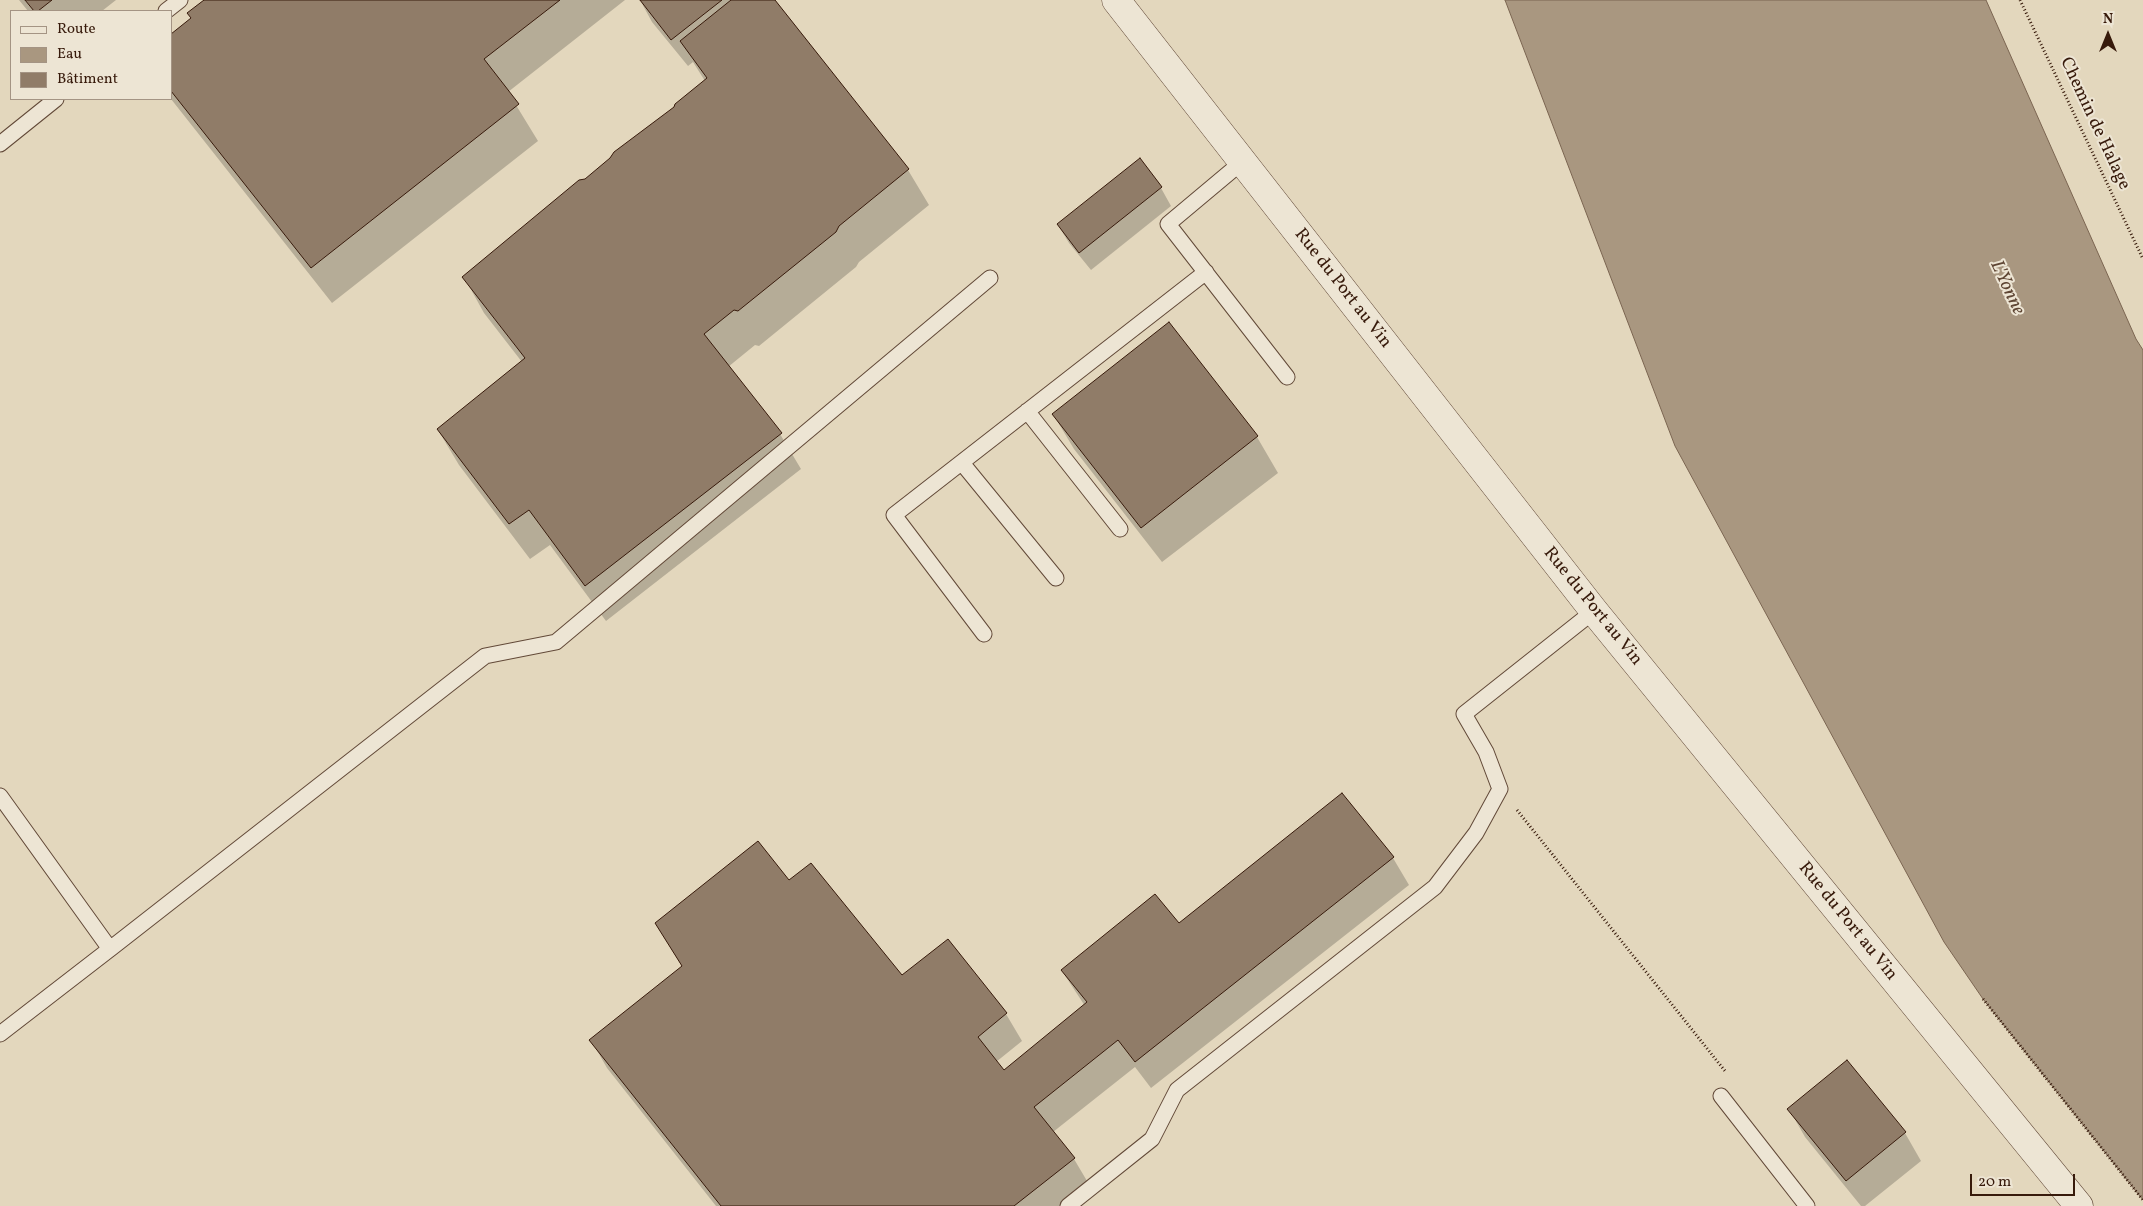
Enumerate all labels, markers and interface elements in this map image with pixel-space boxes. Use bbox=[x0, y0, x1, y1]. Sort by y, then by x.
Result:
legend bbox=[10, 10, 172, 100]
north arrow bbox=[2083, 10, 2133, 60]
text: N bbox=[2103, 10, 2113, 29]
text: Route bbox=[57, 19, 96, 40]
text: Eau bbox=[57, 44, 82, 65]
street label: Chemin de Halage bbox=[2054, 54, 2134, 194]
text: Bâtiment bbox=[57, 69, 118, 90]
street label: Rue du Port au Vin bbox=[1289, 225, 1395, 353]
water label: L'Yonne bbox=[1984, 257, 2028, 319]
street label: Rue du Port au Vin bbox=[1538, 543, 1646, 671]
street label: Rue du Port au Vin bbox=[1793, 858, 1901, 986]
scale bar bbox=[1973, 1164, 2078, 1196]
text: 20 m bbox=[1978, 1172, 2011, 1193]

